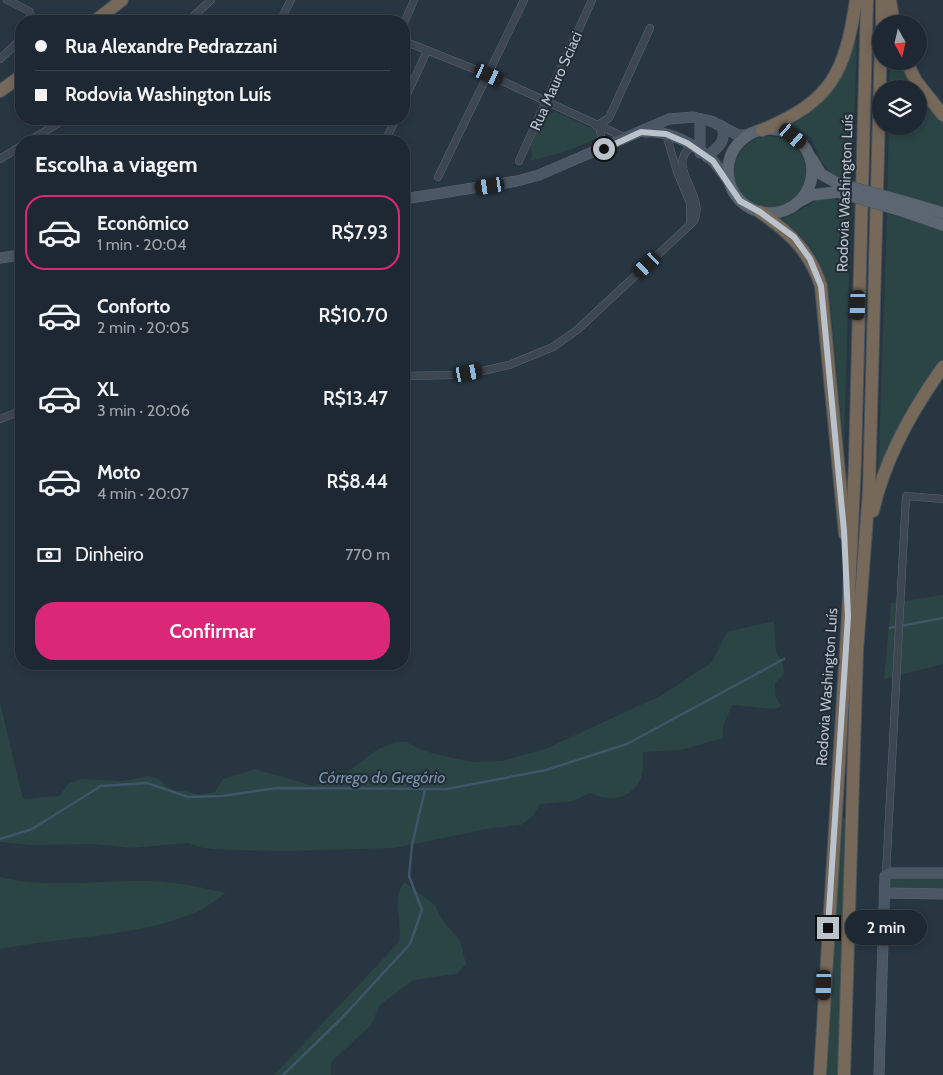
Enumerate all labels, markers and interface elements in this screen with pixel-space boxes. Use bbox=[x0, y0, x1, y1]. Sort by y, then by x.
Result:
north arrow bbox=[872, 15, 928, 70]
map controls bbox=[872, 15, 927, 135]
street label: Rua Mauro Sciaci bbox=[526, 29, 586, 133]
text: Rua Alexandre Pedrazzani bbox=[65, 35, 277, 58]
car bbox=[472, 62, 505, 88]
button: layers bbox=[872, 80, 927, 135]
text: Rodovia Washington Luís bbox=[65, 83, 271, 106]
street label: Rodovia Washington Luís bbox=[833, 114, 857, 272]
car bbox=[776, 120, 809, 152]
route start bbox=[593, 138, 615, 160]
text: Escolha a viagem bbox=[35, 151, 198, 178]
car bbox=[474, 176, 505, 196]
icon: car bbox=[37, 210, 82, 255]
text: Econômico bbox=[97, 212, 189, 235]
text: R$7.93 bbox=[331, 221, 388, 244]
text: 1 min · 20:04 bbox=[97, 235, 187, 254]
car bbox=[630, 249, 663, 281]
car bbox=[849, 290, 866, 320]
icon: car bbox=[37, 293, 82, 338]
text: Conforto bbox=[97, 295, 170, 318]
text: R$10.70 bbox=[318, 304, 388, 327]
text: 2 min · 20:05 bbox=[97, 318, 189, 337]
car bbox=[451, 363, 484, 383]
icon: car bbox=[37, 376, 82, 421]
text: XL bbox=[97, 378, 118, 401]
text: R$13.47 bbox=[323, 387, 388, 410]
text: 3 min · 20:06 bbox=[97, 401, 190, 420]
icon: car bbox=[37, 459, 82, 504]
text: Moto bbox=[97, 461, 141, 484]
text: R$8.44 bbox=[327, 470, 388, 493]
text: 4 min · 20:07 bbox=[97, 484, 189, 503]
icon: cash bbox=[35, 541, 63, 569]
text: Dinheiro bbox=[75, 543, 144, 566]
text: 770 m bbox=[345, 545, 390, 564]
button: Confirmar bbox=[35, 602, 390, 660]
street label: Rodovia Washington Luís bbox=[812, 607, 842, 767]
water label: Córrego do Gregório bbox=[319, 768, 445, 787]
callout: 2 min bbox=[846, 910, 928, 946]
route end bbox=[817, 917, 839, 939]
text: 2 min bbox=[867, 918, 905, 937]
car bbox=[815, 970, 832, 1000]

